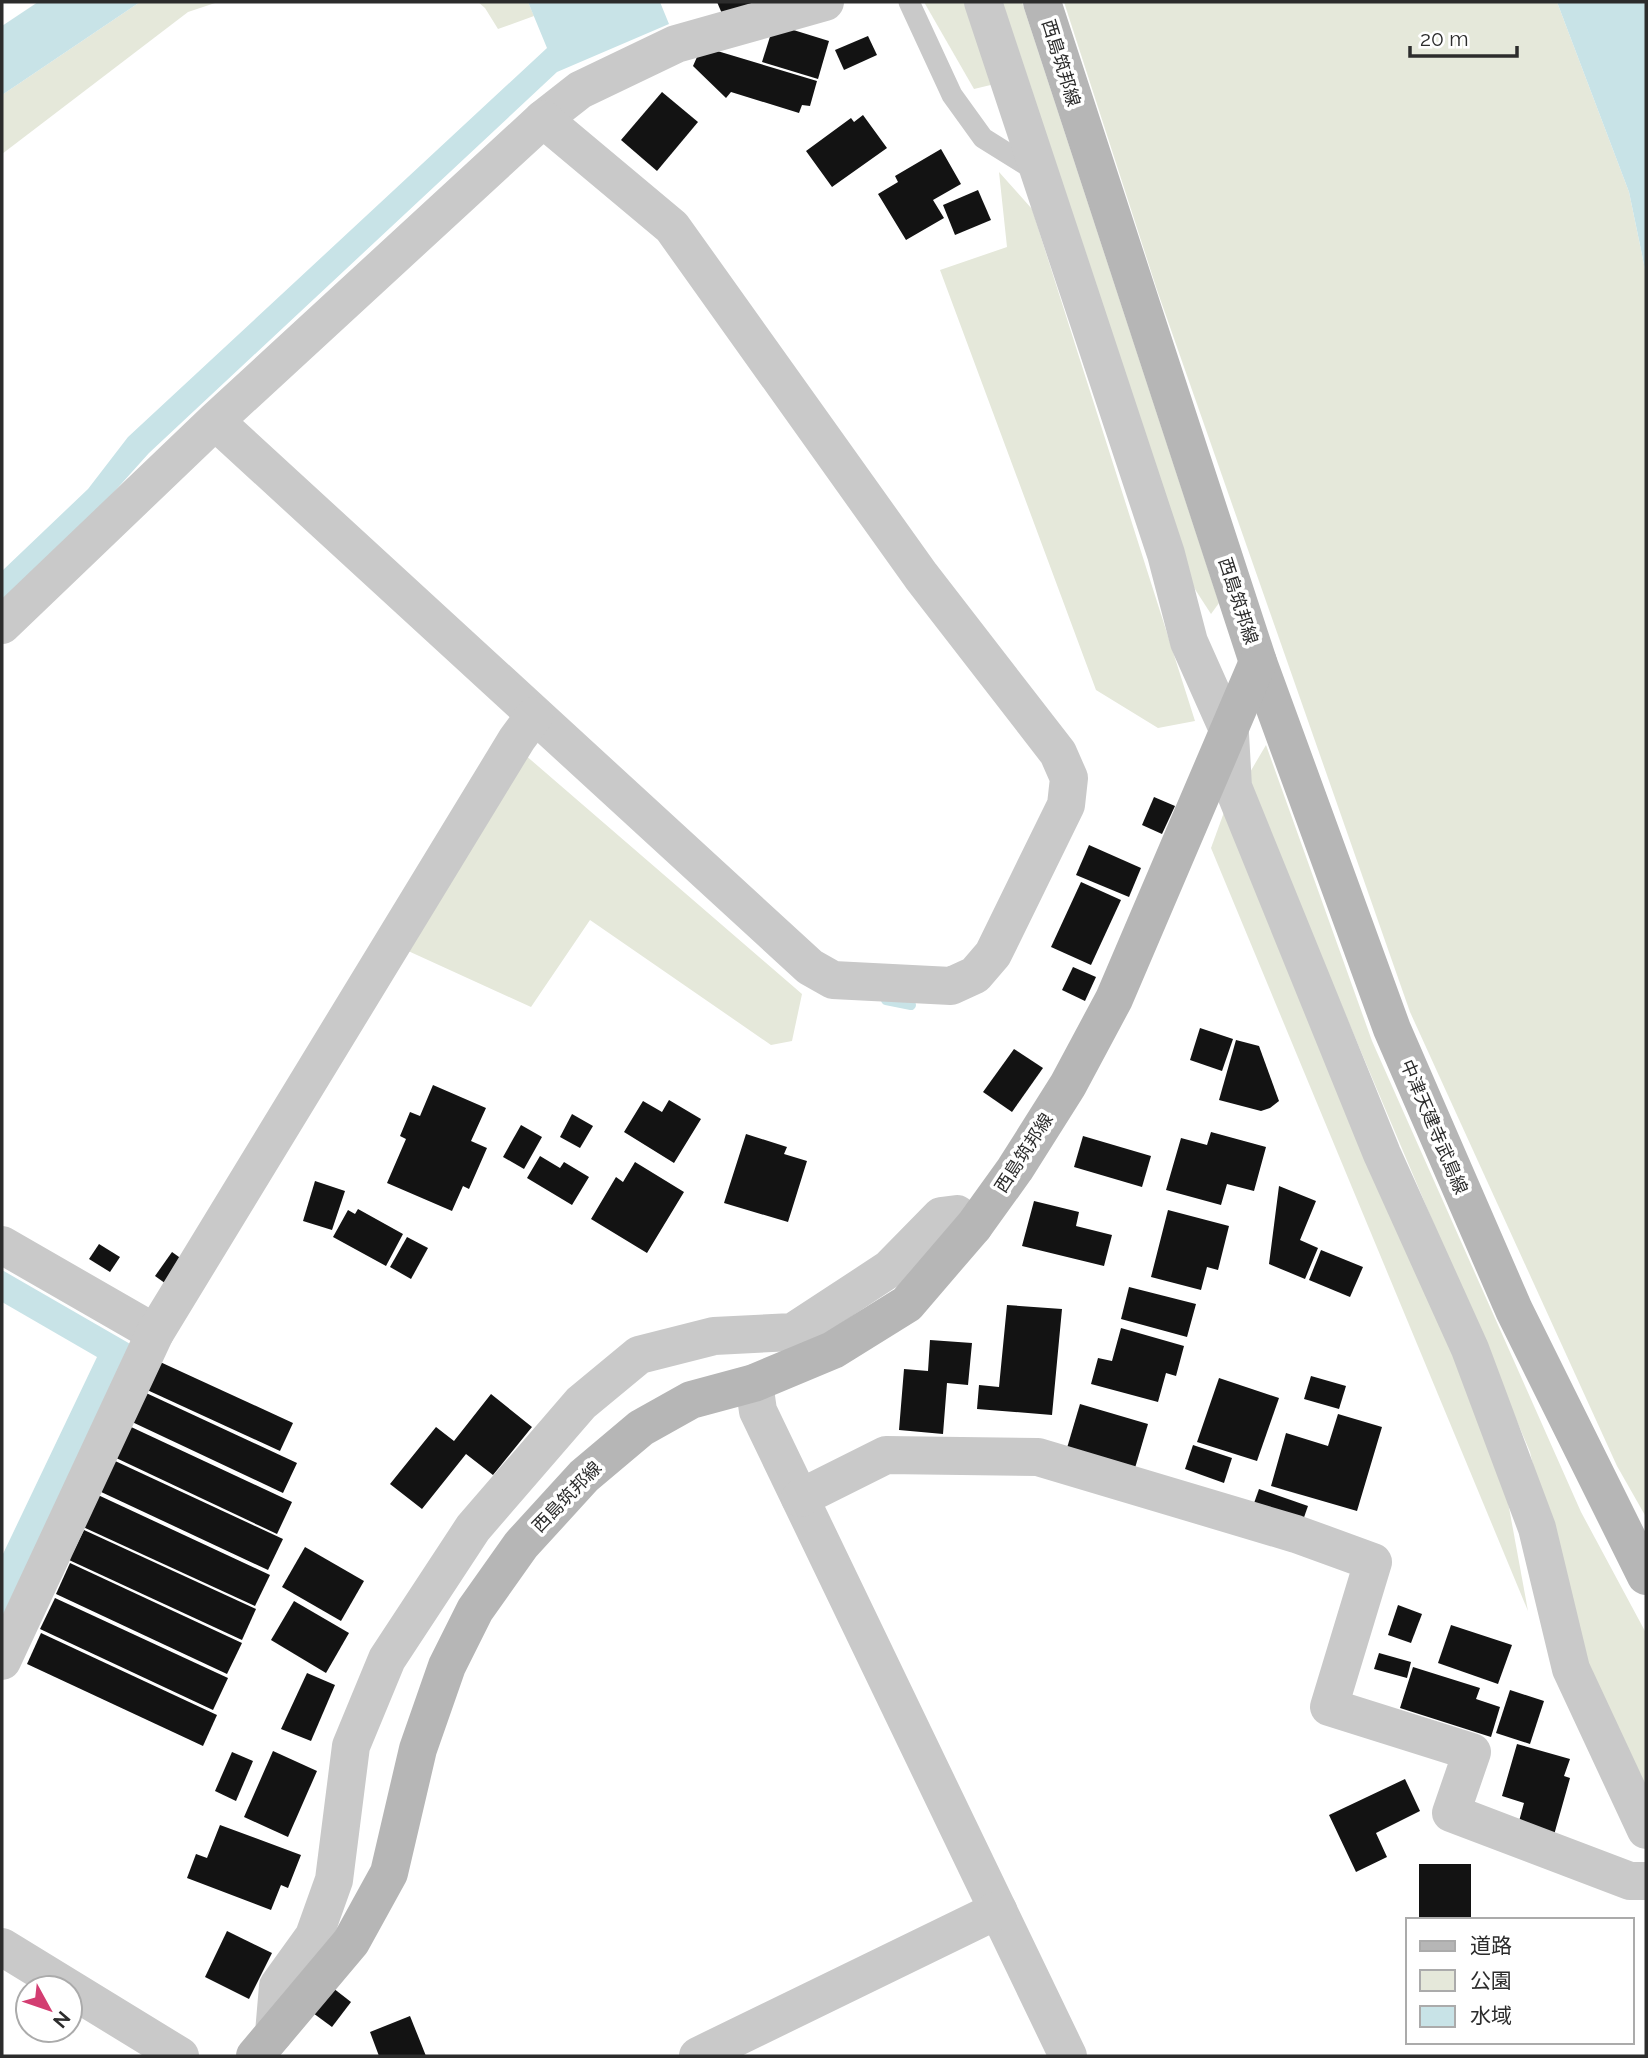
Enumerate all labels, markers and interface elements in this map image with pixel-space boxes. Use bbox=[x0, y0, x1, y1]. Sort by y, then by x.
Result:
scale bar bbox=[1410, 14, 1517, 58]
street label: 西島筑邦線 bbox=[1038, 17, 1085, 109]
text: 20 m bbox=[1420, 26, 1468, 51]
street label: 西島筑邦線 bbox=[1215, 555, 1262, 647]
street label: 中津天建寺武島線 bbox=[1397, 1056, 1472, 1197]
street label: 西島筑邦線 bbox=[990, 1109, 1057, 1196]
street label: 西島筑邦線 bbox=[528, 1457, 605, 1536]
legend bbox=[1406, 1918, 1634, 2044]
text: 道路 bbox=[1470, 1933, 1512, 1958]
text: 公園 bbox=[1470, 1968, 1512, 1993]
north arrow bbox=[14, 1974, 84, 2044]
text: 水域 bbox=[1470, 2003, 1512, 2028]
text: N bbox=[49, 2007, 75, 2033]

